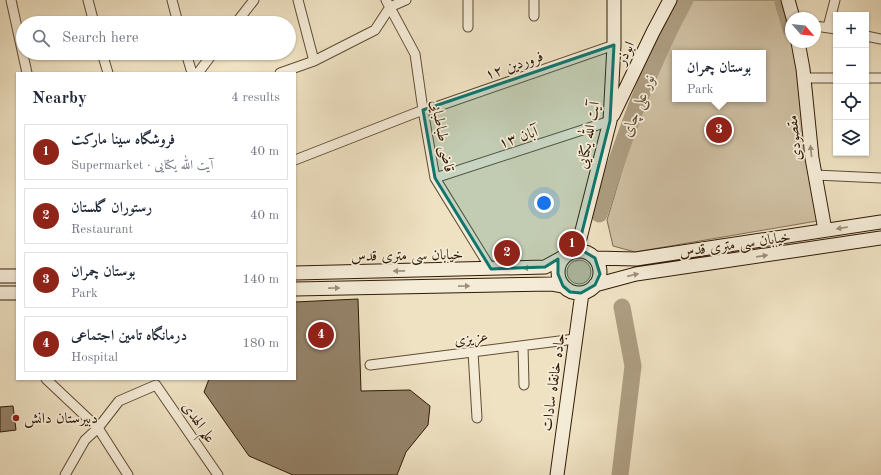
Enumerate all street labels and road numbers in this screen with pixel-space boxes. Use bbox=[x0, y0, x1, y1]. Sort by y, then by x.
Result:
street label: ابوذر bbox=[613, 40, 638, 70]
street label: ۱۲ فروردین bbox=[483, 49, 546, 84]
street label: آیت الله یکتایی bbox=[570, 98, 605, 170]
street label: قاضی طباطبایی bbox=[425, 99, 456, 174]
street label: مقصودی bbox=[786, 114, 805, 161]
street label: ۱۳ آبان bbox=[496, 122, 541, 152]
street label: خیابان سی متری قدس bbox=[679, 230, 792, 263]
street label: خیابان سی متری قدس bbox=[351, 248, 463, 267]
street label: عزیزی bbox=[453, 330, 489, 351]
street label: جاده خانقاه سادات bbox=[540, 332, 569, 432]
street label: علم الهدی bbox=[174, 399, 218, 450]

